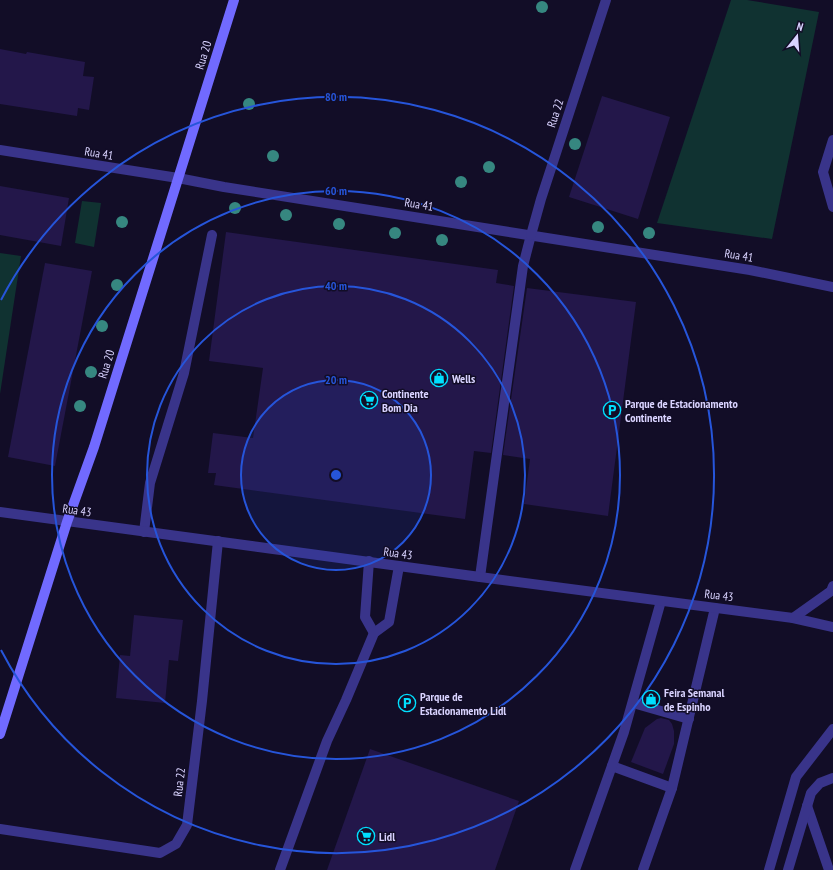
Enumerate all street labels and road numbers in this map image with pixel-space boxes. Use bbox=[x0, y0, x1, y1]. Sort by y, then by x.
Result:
street label: Rua 20 bbox=[192, 39, 214, 71]
street label: Rua 22 bbox=[543, 97, 567, 129]
street label: Rua 41 bbox=[83, 143, 115, 163]
street label: Rua 41 bbox=[403, 194, 435, 214]
street label: Rua 41 bbox=[723, 245, 755, 265]
street label: Rua 20 bbox=[95, 348, 117, 380]
street label: Rua 43 bbox=[62, 501, 92, 519]
street label: Rua 43 bbox=[383, 544, 413, 562]
street label: Rua 43 bbox=[704, 586, 734, 604]
street label: Rua 22 bbox=[170, 767, 188, 797]

